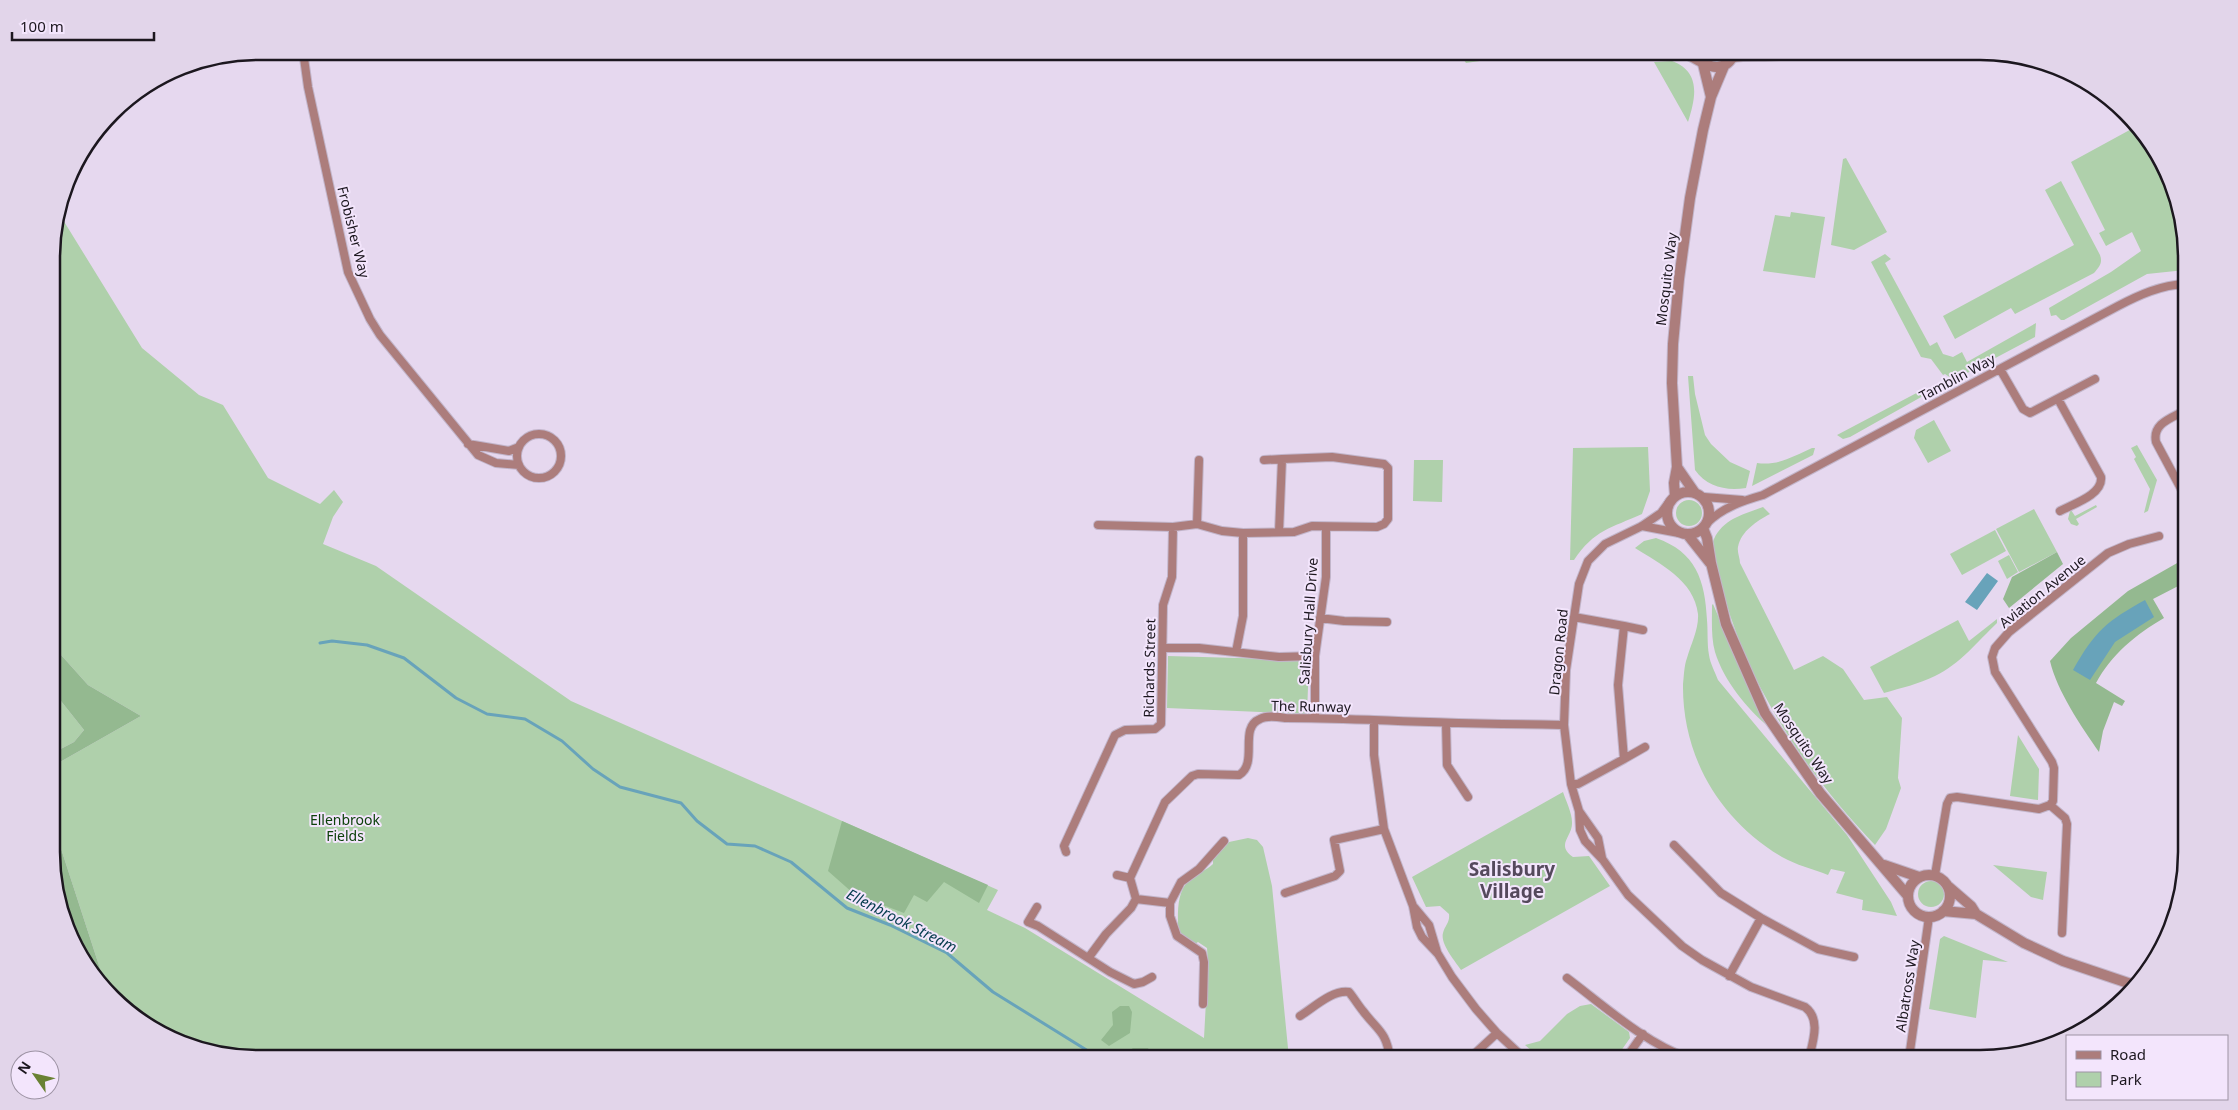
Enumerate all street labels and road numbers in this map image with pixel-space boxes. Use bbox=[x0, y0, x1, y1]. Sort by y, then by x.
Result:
street label: Frobisher Way bbox=[333, 184, 375, 281]
street label: Mosquito Way bbox=[1651, 231, 1681, 327]
street label: Tamblin Way bbox=[1916, 349, 1999, 405]
street label: Aviation Avenue bbox=[1995, 550, 2089, 632]
street label: Salisbury Hall Drive bbox=[1294, 557, 1322, 685]
street label: Dragon Road bbox=[1544, 608, 1572, 696]
street label: Richards Street bbox=[1139, 618, 1159, 718]
street label: The Runway bbox=[1271, 696, 1352, 716]
street label: Mosquito Way bbox=[1770, 699, 1839, 788]
street label: Albatross Way bbox=[1890, 938, 1924, 1033]

